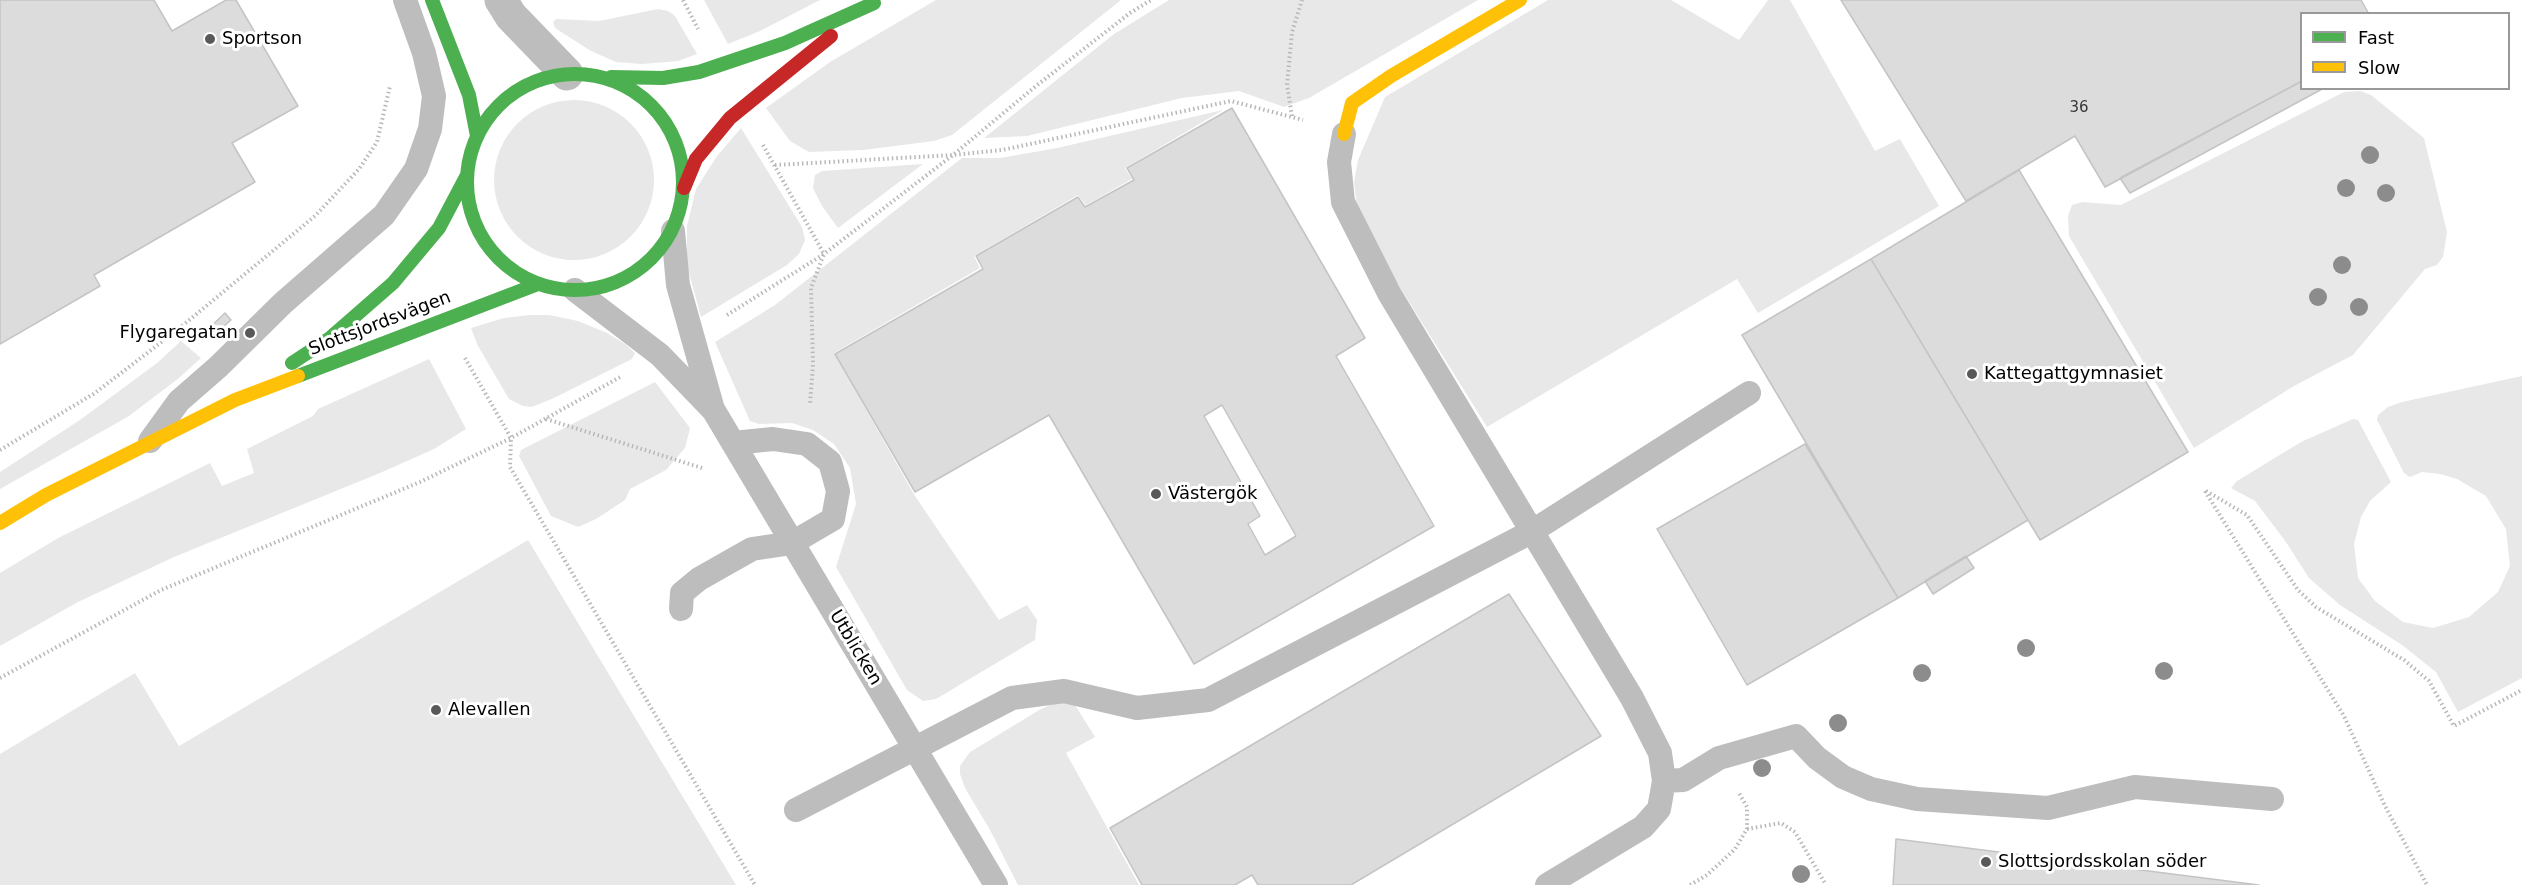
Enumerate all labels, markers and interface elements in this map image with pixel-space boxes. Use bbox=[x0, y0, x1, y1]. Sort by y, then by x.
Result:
legend bbox=[2300, 12, 2510, 90]
text: Fast bbox=[2358, 27, 2394, 48]
place label: Sportson bbox=[222, 28, 302, 50]
marker: Sportson bbox=[203, 32, 217, 46]
text: Slow bbox=[2358, 57, 2400, 78]
house number: 36 bbox=[2069, 99, 2089, 117]
street label: Slottsjordsvägen bbox=[306, 287, 454, 361]
place label: Flygaregatan bbox=[120, 322, 238, 344]
marker: Flygaregatan bbox=[243, 326, 257, 340]
place label: Kattegattgymnasiet bbox=[1984, 363, 2163, 385]
marker: Kattegattgymnasiet bbox=[1965, 367, 1979, 381]
place label: Västergök bbox=[1168, 483, 1257, 505]
marker: Västergök bbox=[1149, 487, 1163, 501]
street label: Utblicken bbox=[824, 607, 886, 689]
place label: Alevallen bbox=[448, 699, 531, 721]
marker: Alevallen bbox=[429, 703, 443, 717]
place label: Slottsjordsskolan söder bbox=[1998, 851, 2206, 873]
marker: Slottsjordsskolan söder bbox=[1979, 855, 1993, 869]

